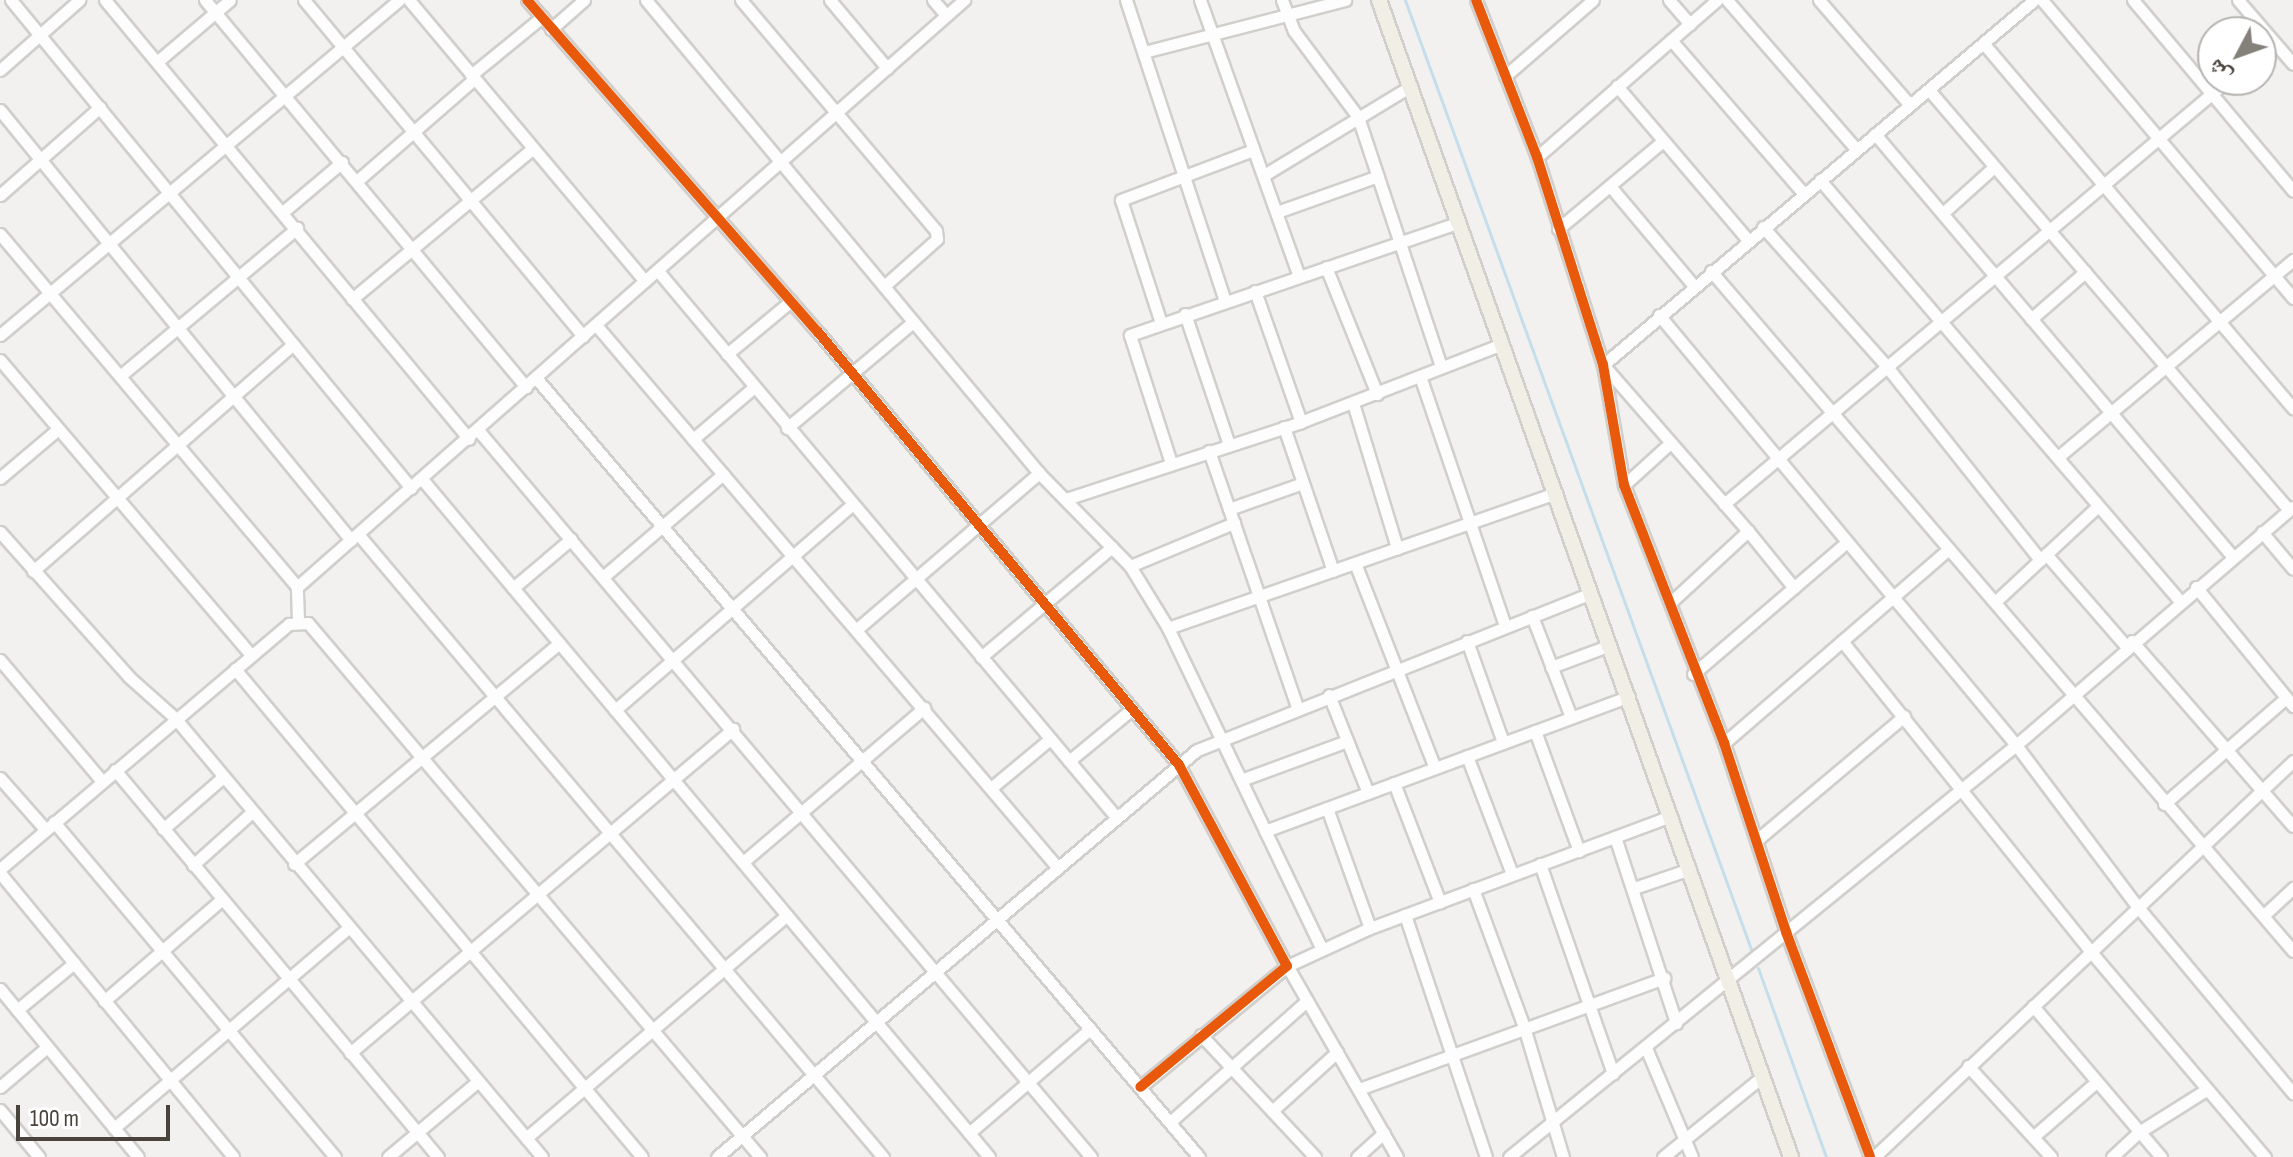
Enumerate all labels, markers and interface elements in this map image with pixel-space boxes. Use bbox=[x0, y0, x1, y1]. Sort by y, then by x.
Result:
north arrow bbox=[2197, 16, 2277, 96]
text: ش bbox=[2202, 53, 2238, 88]
scale bar bbox=[20, 1089, 174, 1139]
text: 100 m bbox=[30, 1104, 79, 1133]

